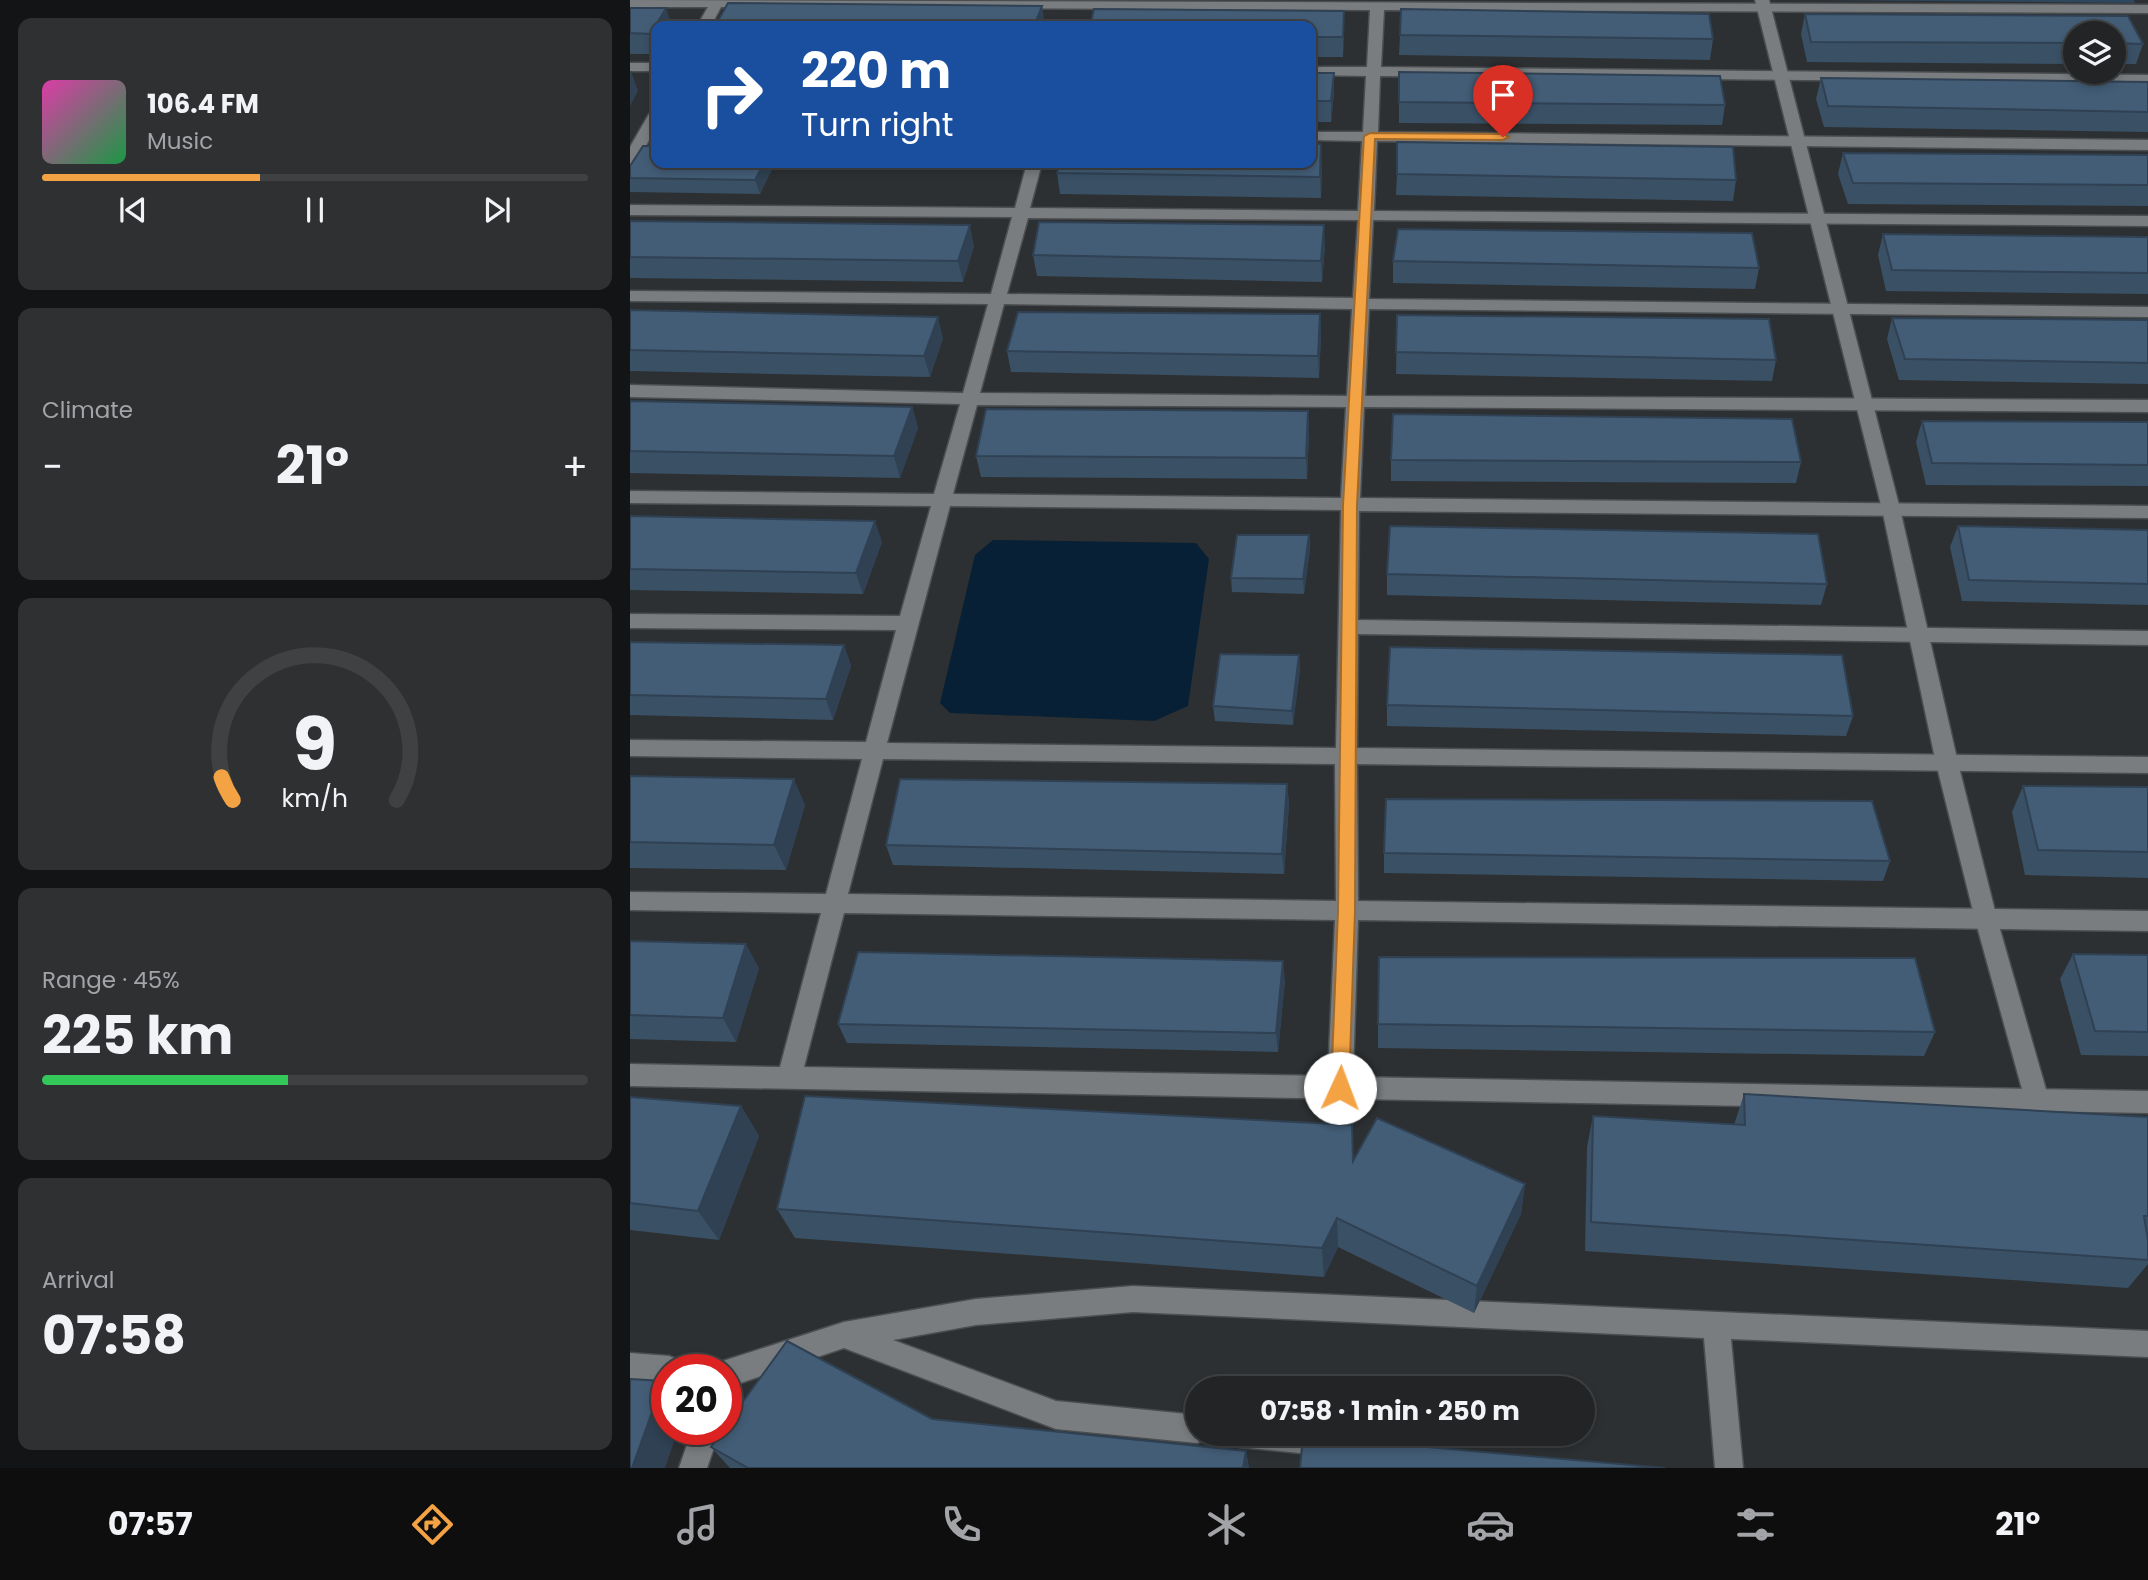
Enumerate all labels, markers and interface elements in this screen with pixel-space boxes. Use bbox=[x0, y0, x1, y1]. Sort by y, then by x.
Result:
map controls bbox=[2063, 21, 2126, 84]
button: layers bbox=[2063, 21, 2126, 84]
text: 220 m bbox=[801, 37, 951, 105]
icon: right bbox=[686, 49, 777, 140]
pin bbox=[1473, 65, 1533, 137]
icon: arrive bbox=[1484, 76, 1522, 114]
text: 106.4 FM bbox=[147, 86, 259, 122]
text: Turn right bbox=[801, 102, 953, 147]
text: Music bbox=[147, 125, 213, 157]
icon: previous bbox=[114, 191, 152, 229]
icon: pause bbox=[296, 191, 334, 229]
icon: next bbox=[478, 191, 516, 229]
text: Climate bbox=[42, 394, 133, 426]
text: 21° bbox=[276, 429, 349, 502]
text: − bbox=[42, 440, 63, 493]
text: + bbox=[562, 440, 588, 493]
text: 9 bbox=[293, 694, 337, 795]
text: km/h bbox=[282, 781, 348, 816]
text: Range · 45% bbox=[42, 964, 180, 996]
text: 225 km bbox=[42, 999, 233, 1072]
position arrow bbox=[1303, 1051, 1377, 1125]
text: Arrival bbox=[42, 1264, 114, 1296]
text: 07:58 bbox=[42, 1299, 186, 1372]
speed limit sign: 20 bbox=[651, 1354, 742, 1445]
text: 07:58 · 1 min · 250 m bbox=[1260, 1393, 1520, 1429]
icon: directions bbox=[408, 1500, 457, 1549]
icon: music bbox=[673, 1500, 722, 1549]
icon: phone bbox=[937, 1500, 986, 1549]
icon: climate bbox=[1202, 1500, 1251, 1549]
icon: car bbox=[1466, 1500, 1515, 1549]
icon: filters bbox=[1731, 1500, 1780, 1549]
text: 07:57 bbox=[108, 1501, 193, 1546]
text: 21° bbox=[1995, 1501, 2040, 1546]

